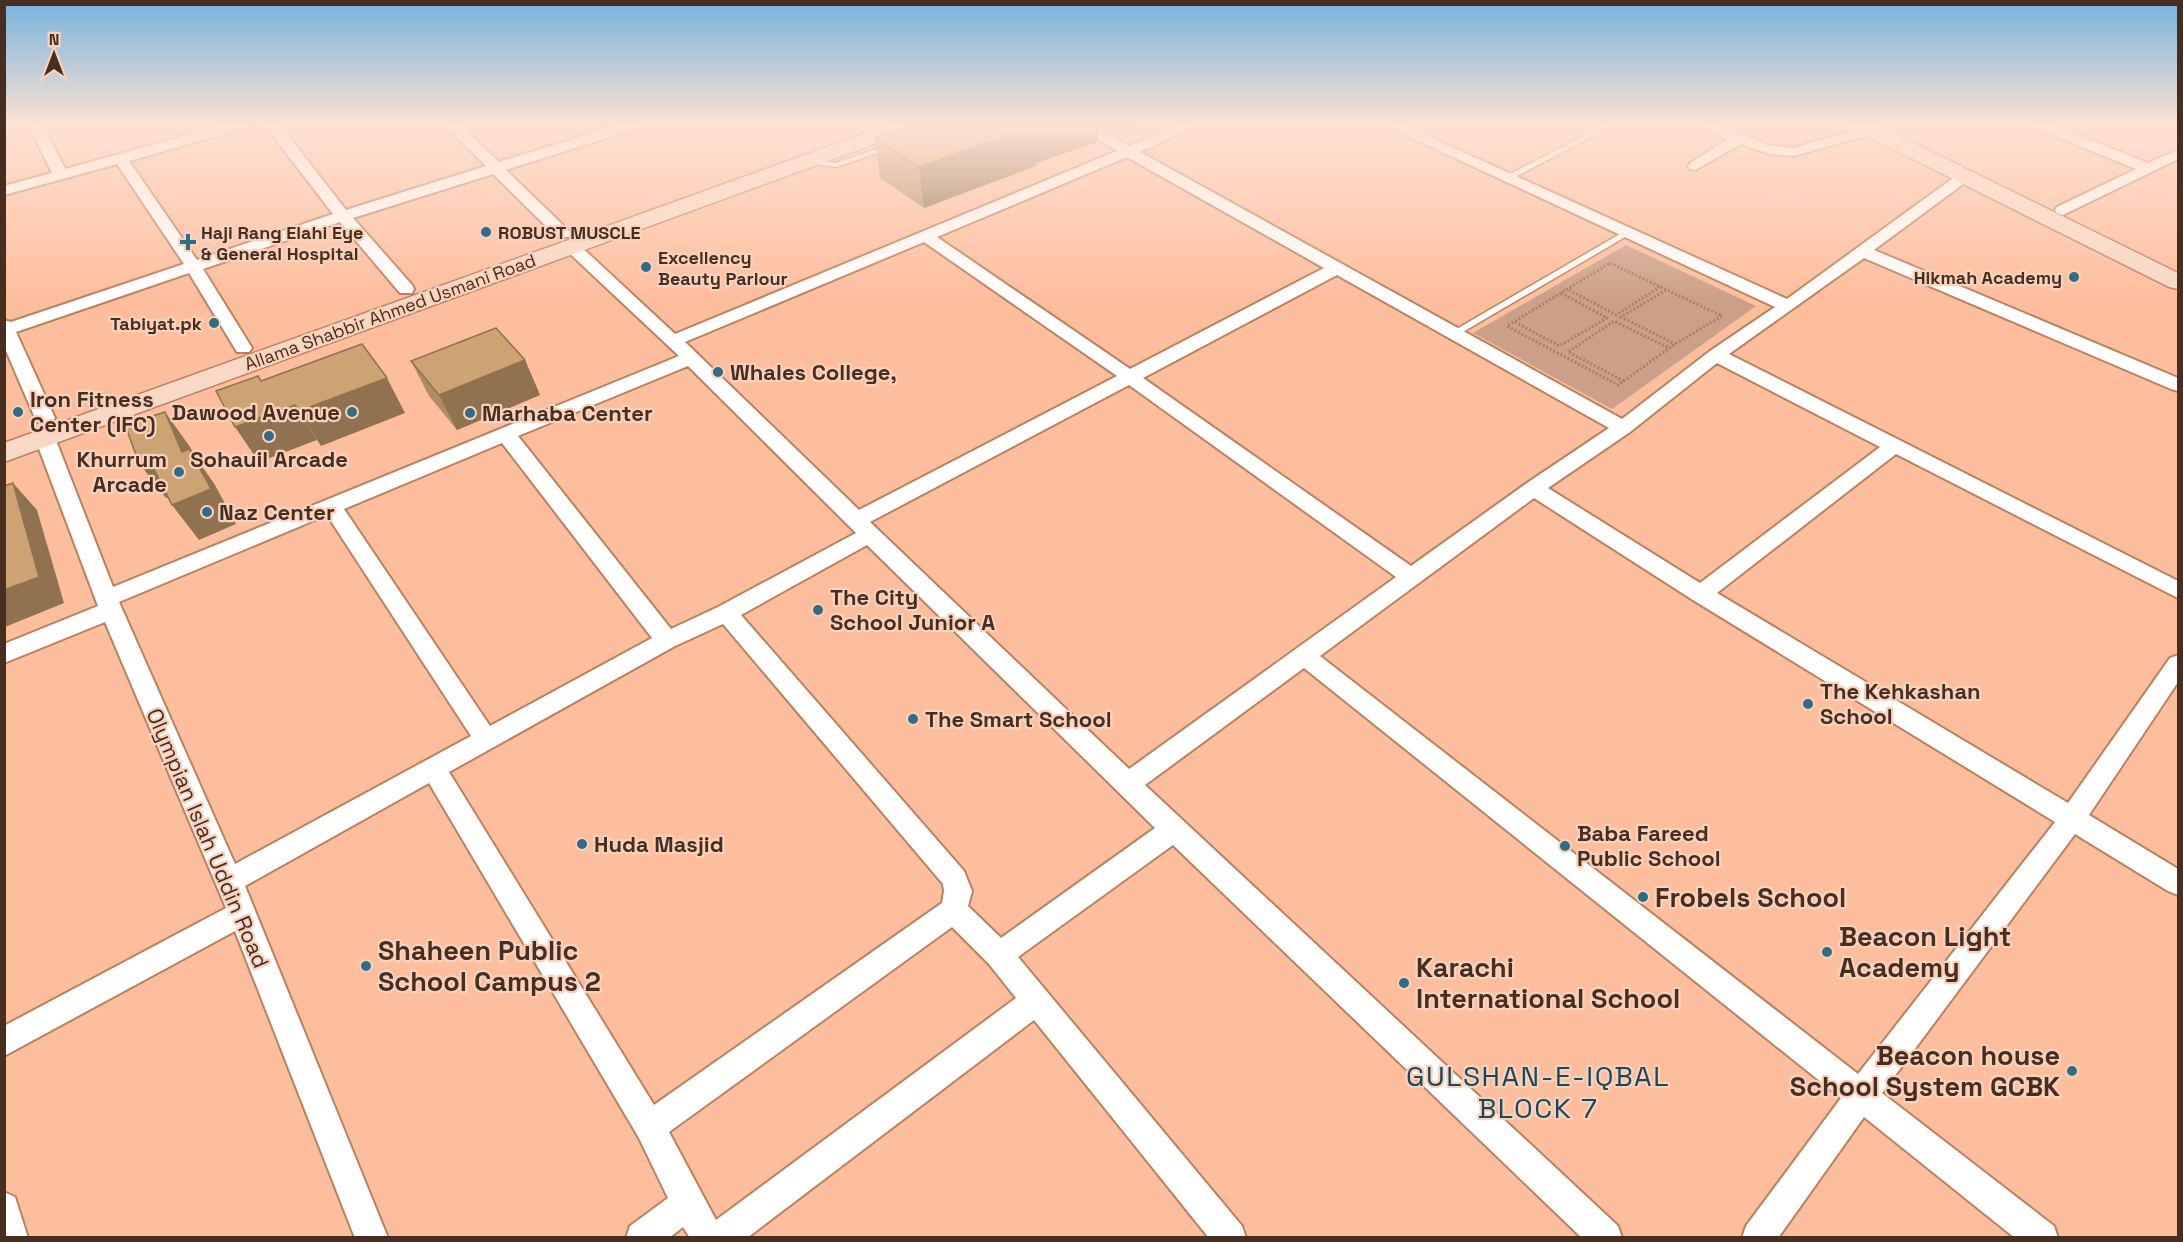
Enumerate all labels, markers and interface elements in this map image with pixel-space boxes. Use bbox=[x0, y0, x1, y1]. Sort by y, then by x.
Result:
north arrow bbox=[24, 24, 84, 84]
text: N bbox=[49, 29, 59, 50]
place label: Haji Rang Elahi Eye & General Hospital bbox=[201, 221, 363, 265]
place label: ROBUST MUSCLE bbox=[498, 221, 641, 244]
marker: ROBUST MUSCLE bbox=[479, 225, 493, 239]
marker: Haji Rang Elahi Eye & General Hospital bbox=[179, 233, 197, 251]
place label: Excellency Beauty Parlour bbox=[658, 246, 788, 290]
street label: Allama Shabbir Ahmed Usmani Road bbox=[241, 248, 539, 376]
marker: Excellency Beauty Parlour bbox=[639, 260, 653, 274]
place label: Hikmah Academy bbox=[1914, 266, 2062, 289]
marker: Hikmah Academy bbox=[2067, 270, 2081, 284]
place label: Tabiyat.pk bbox=[110, 312, 202, 335]
marker: Tabiyat.pk bbox=[207, 316, 221, 330]
place label: Whales College, bbox=[730, 358, 897, 386]
marker: Whales College, bbox=[711, 365, 725, 379]
place label: Iron Fitness Center (IFC) bbox=[30, 385, 156, 438]
place label: Dawood Avenue bbox=[171, 398, 340, 426]
place label: Marhaba Center bbox=[482, 399, 653, 427]
marker: Iron Fitness Center (IFC) bbox=[11, 405, 25, 419]
marker: Dawood Avenue bbox=[345, 405, 359, 419]
marker: Marhaba Center bbox=[463, 406, 477, 420]
marker: Sohauil Arcade bbox=[262, 429, 276, 443]
place label: Khurrum Arcade bbox=[77, 445, 167, 498]
place label: Sohauil Arcade bbox=[190, 445, 348, 473]
marker: Khurrum Arcade bbox=[172, 465, 186, 479]
place label: Naz Center bbox=[219, 498, 335, 526]
marker: Naz Center bbox=[200, 505, 214, 519]
place label: The City School Junior A bbox=[830, 583, 995, 636]
marker: The City School Junior A bbox=[811, 603, 825, 617]
place label: The Kehkashan School bbox=[1820, 677, 1981, 730]
marker: The Kehkashan School bbox=[1801, 697, 1815, 711]
street label: Olympian Islah Uddin Road bbox=[141, 704, 275, 972]
place label: The Smart School bbox=[925, 705, 1112, 733]
marker: The Smart School bbox=[906, 712, 920, 726]
place label: Baba Fareed Public School bbox=[1577, 819, 1721, 872]
place label: Huda Masjid bbox=[594, 830, 724, 858]
marker: Huda Masjid bbox=[575, 837, 589, 851]
marker: Baba Fareed Public School bbox=[1558, 839, 1572, 853]
place label: Frobels School bbox=[1655, 880, 1846, 915]
marker: Frobels School bbox=[1636, 890, 1650, 904]
place label: Beacon Light Academy bbox=[1839, 919, 2011, 985]
place label: Shaheen Public School Campus 2 bbox=[378, 933, 601, 999]
marker: Beacon Light Academy bbox=[1820, 945, 1834, 959]
place label: Karachi International School bbox=[1416, 950, 1680, 1016]
marker: Shaheen Public School Campus 2 bbox=[359, 959, 373, 973]
marker: Karachi International School bbox=[1397, 976, 1411, 990]
place label: Beacon house School System GCBK bbox=[1790, 1038, 2060, 1104]
district label: GULSHAN-E-IQBAL BLOCK 7 bbox=[1406, 1058, 1670, 1126]
marker: Beacon house School System GCBK bbox=[2065, 1064, 2079, 1078]

